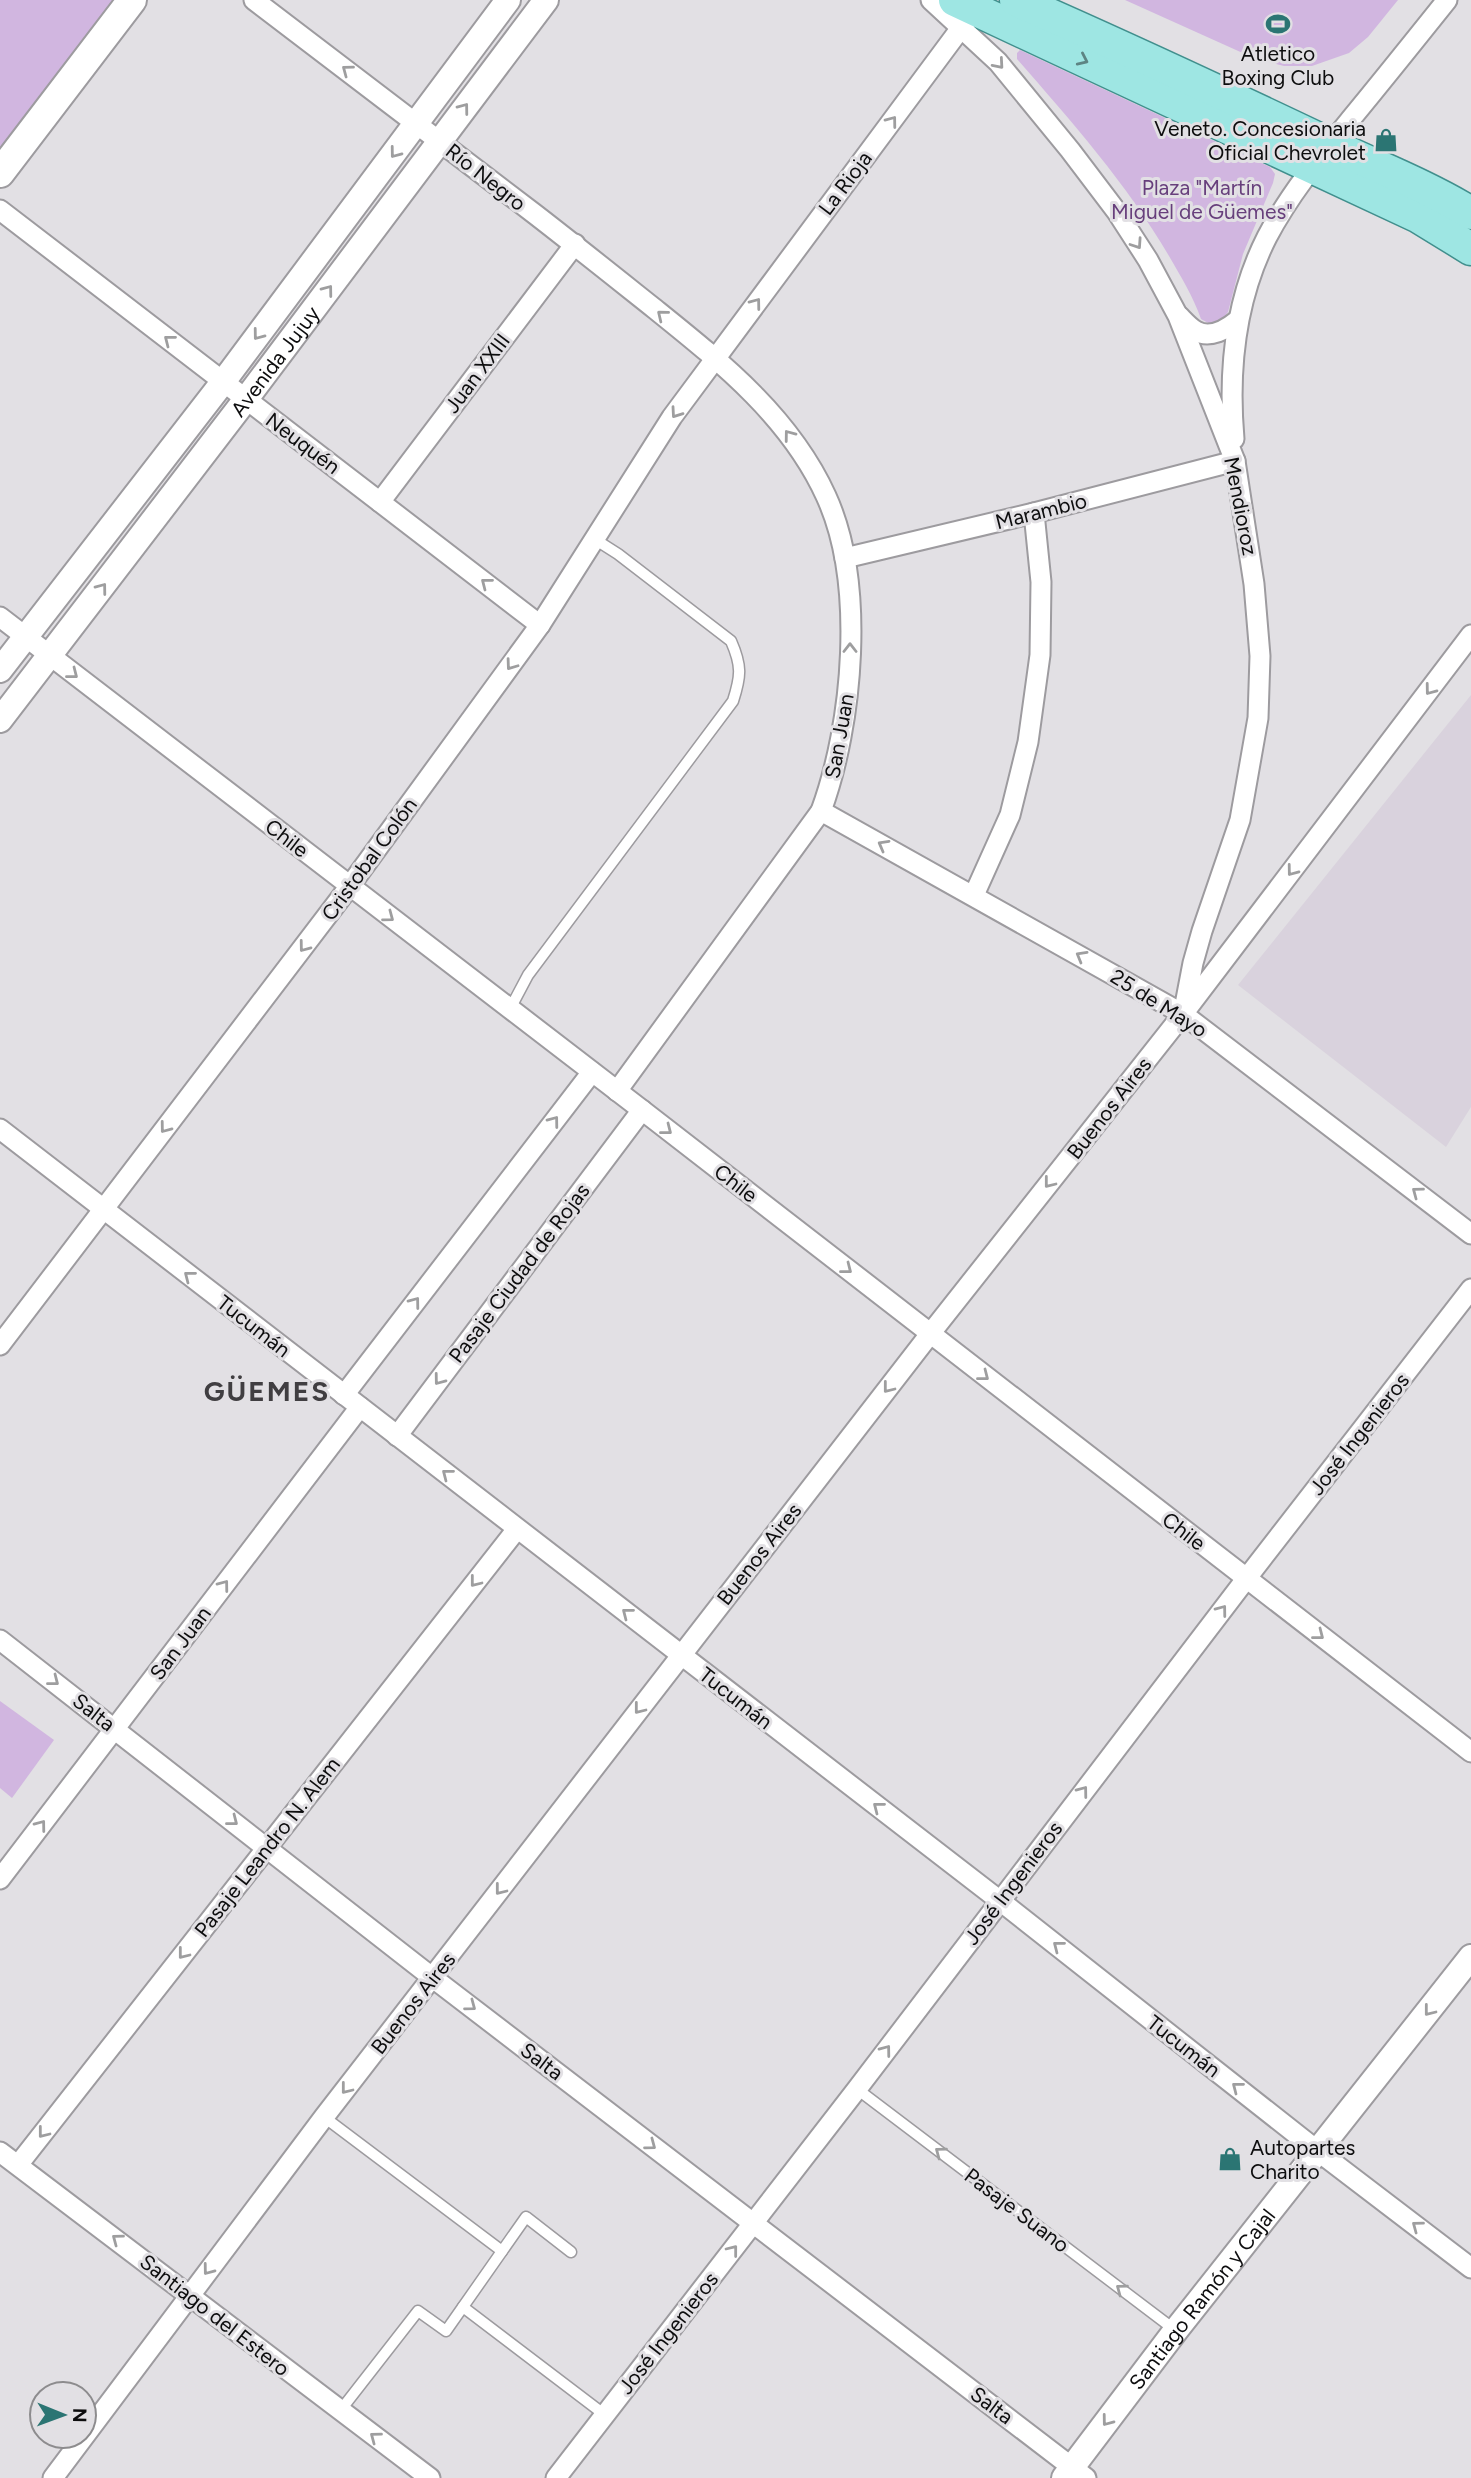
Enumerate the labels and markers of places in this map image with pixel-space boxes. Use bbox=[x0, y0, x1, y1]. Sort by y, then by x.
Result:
sports icon: Atletico Boxing Club bbox=[1264, 10, 1292, 38]
place label: Atletico Boxing Club bbox=[1222, 41, 1334, 90]
place label: Veneto. Concesionaria Oficial Chevrolet bbox=[1154, 116, 1366, 165]
shop icon: Veneto. Concesionaria Oficial Chevrolet bbox=[1372, 126, 1400, 154]
place label: Autopartes Charito bbox=[1250, 2135, 1355, 2184]
shop icon: Autopartes Charito bbox=[1216, 2145, 1244, 2173]

